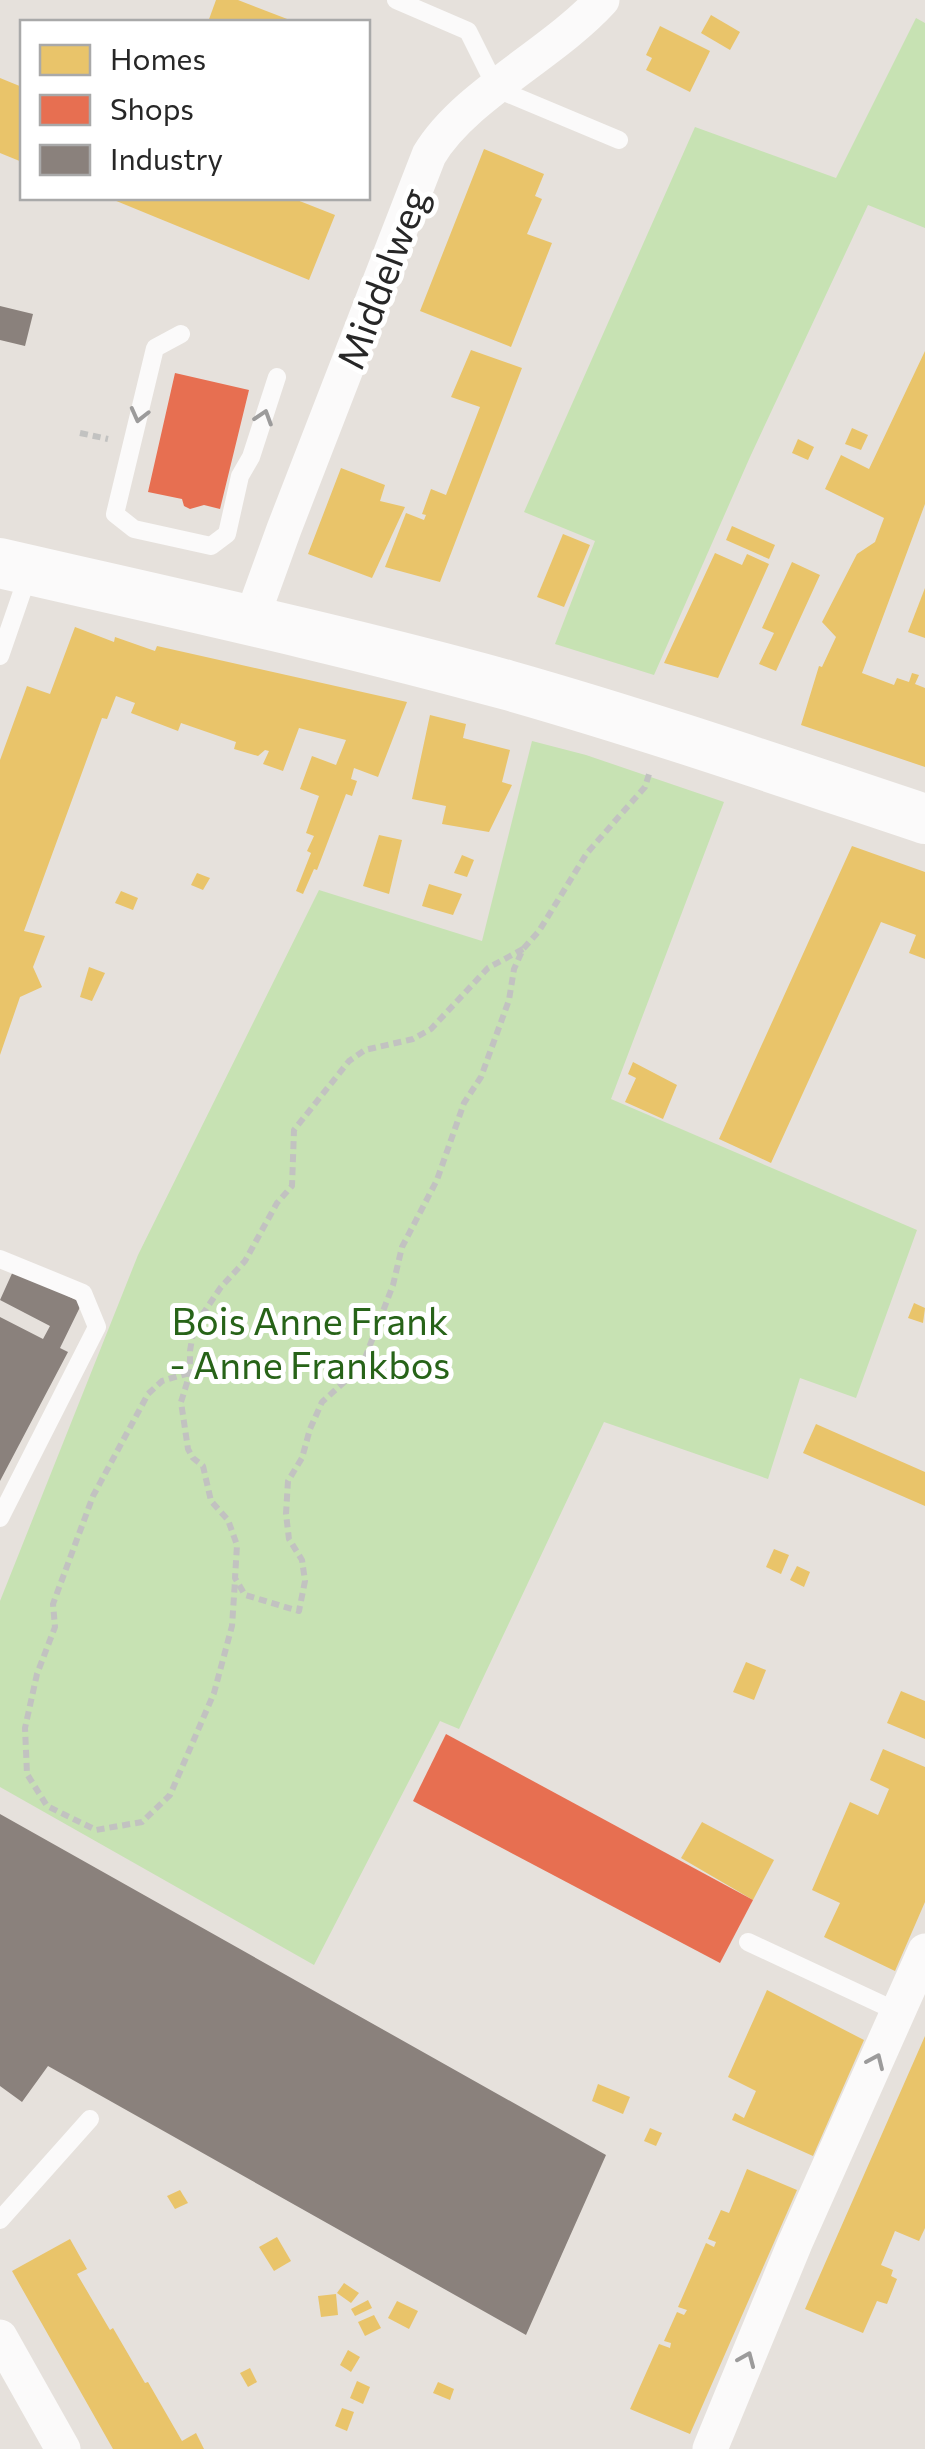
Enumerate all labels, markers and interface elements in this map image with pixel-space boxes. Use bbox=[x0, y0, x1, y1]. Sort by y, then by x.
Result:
legend bbox=[20, 20, 370, 200]
text: Homes bbox=[110, 39, 206, 76]
text: Shops bbox=[110, 89, 194, 126]
text: Industry bbox=[110, 139, 223, 176]
street label: Middelweg bbox=[325, 181, 437, 375]
one-way arrow bbox=[130, 406, 151, 423]
one-way arrow bbox=[252, 409, 272, 426]
park label: Bois Anne Frank - Anne Frankbos bbox=[170, 1296, 450, 1387]
one-way arrow bbox=[864, 2053, 884, 2071]
one-way arrow bbox=[735, 2351, 755, 2369]

